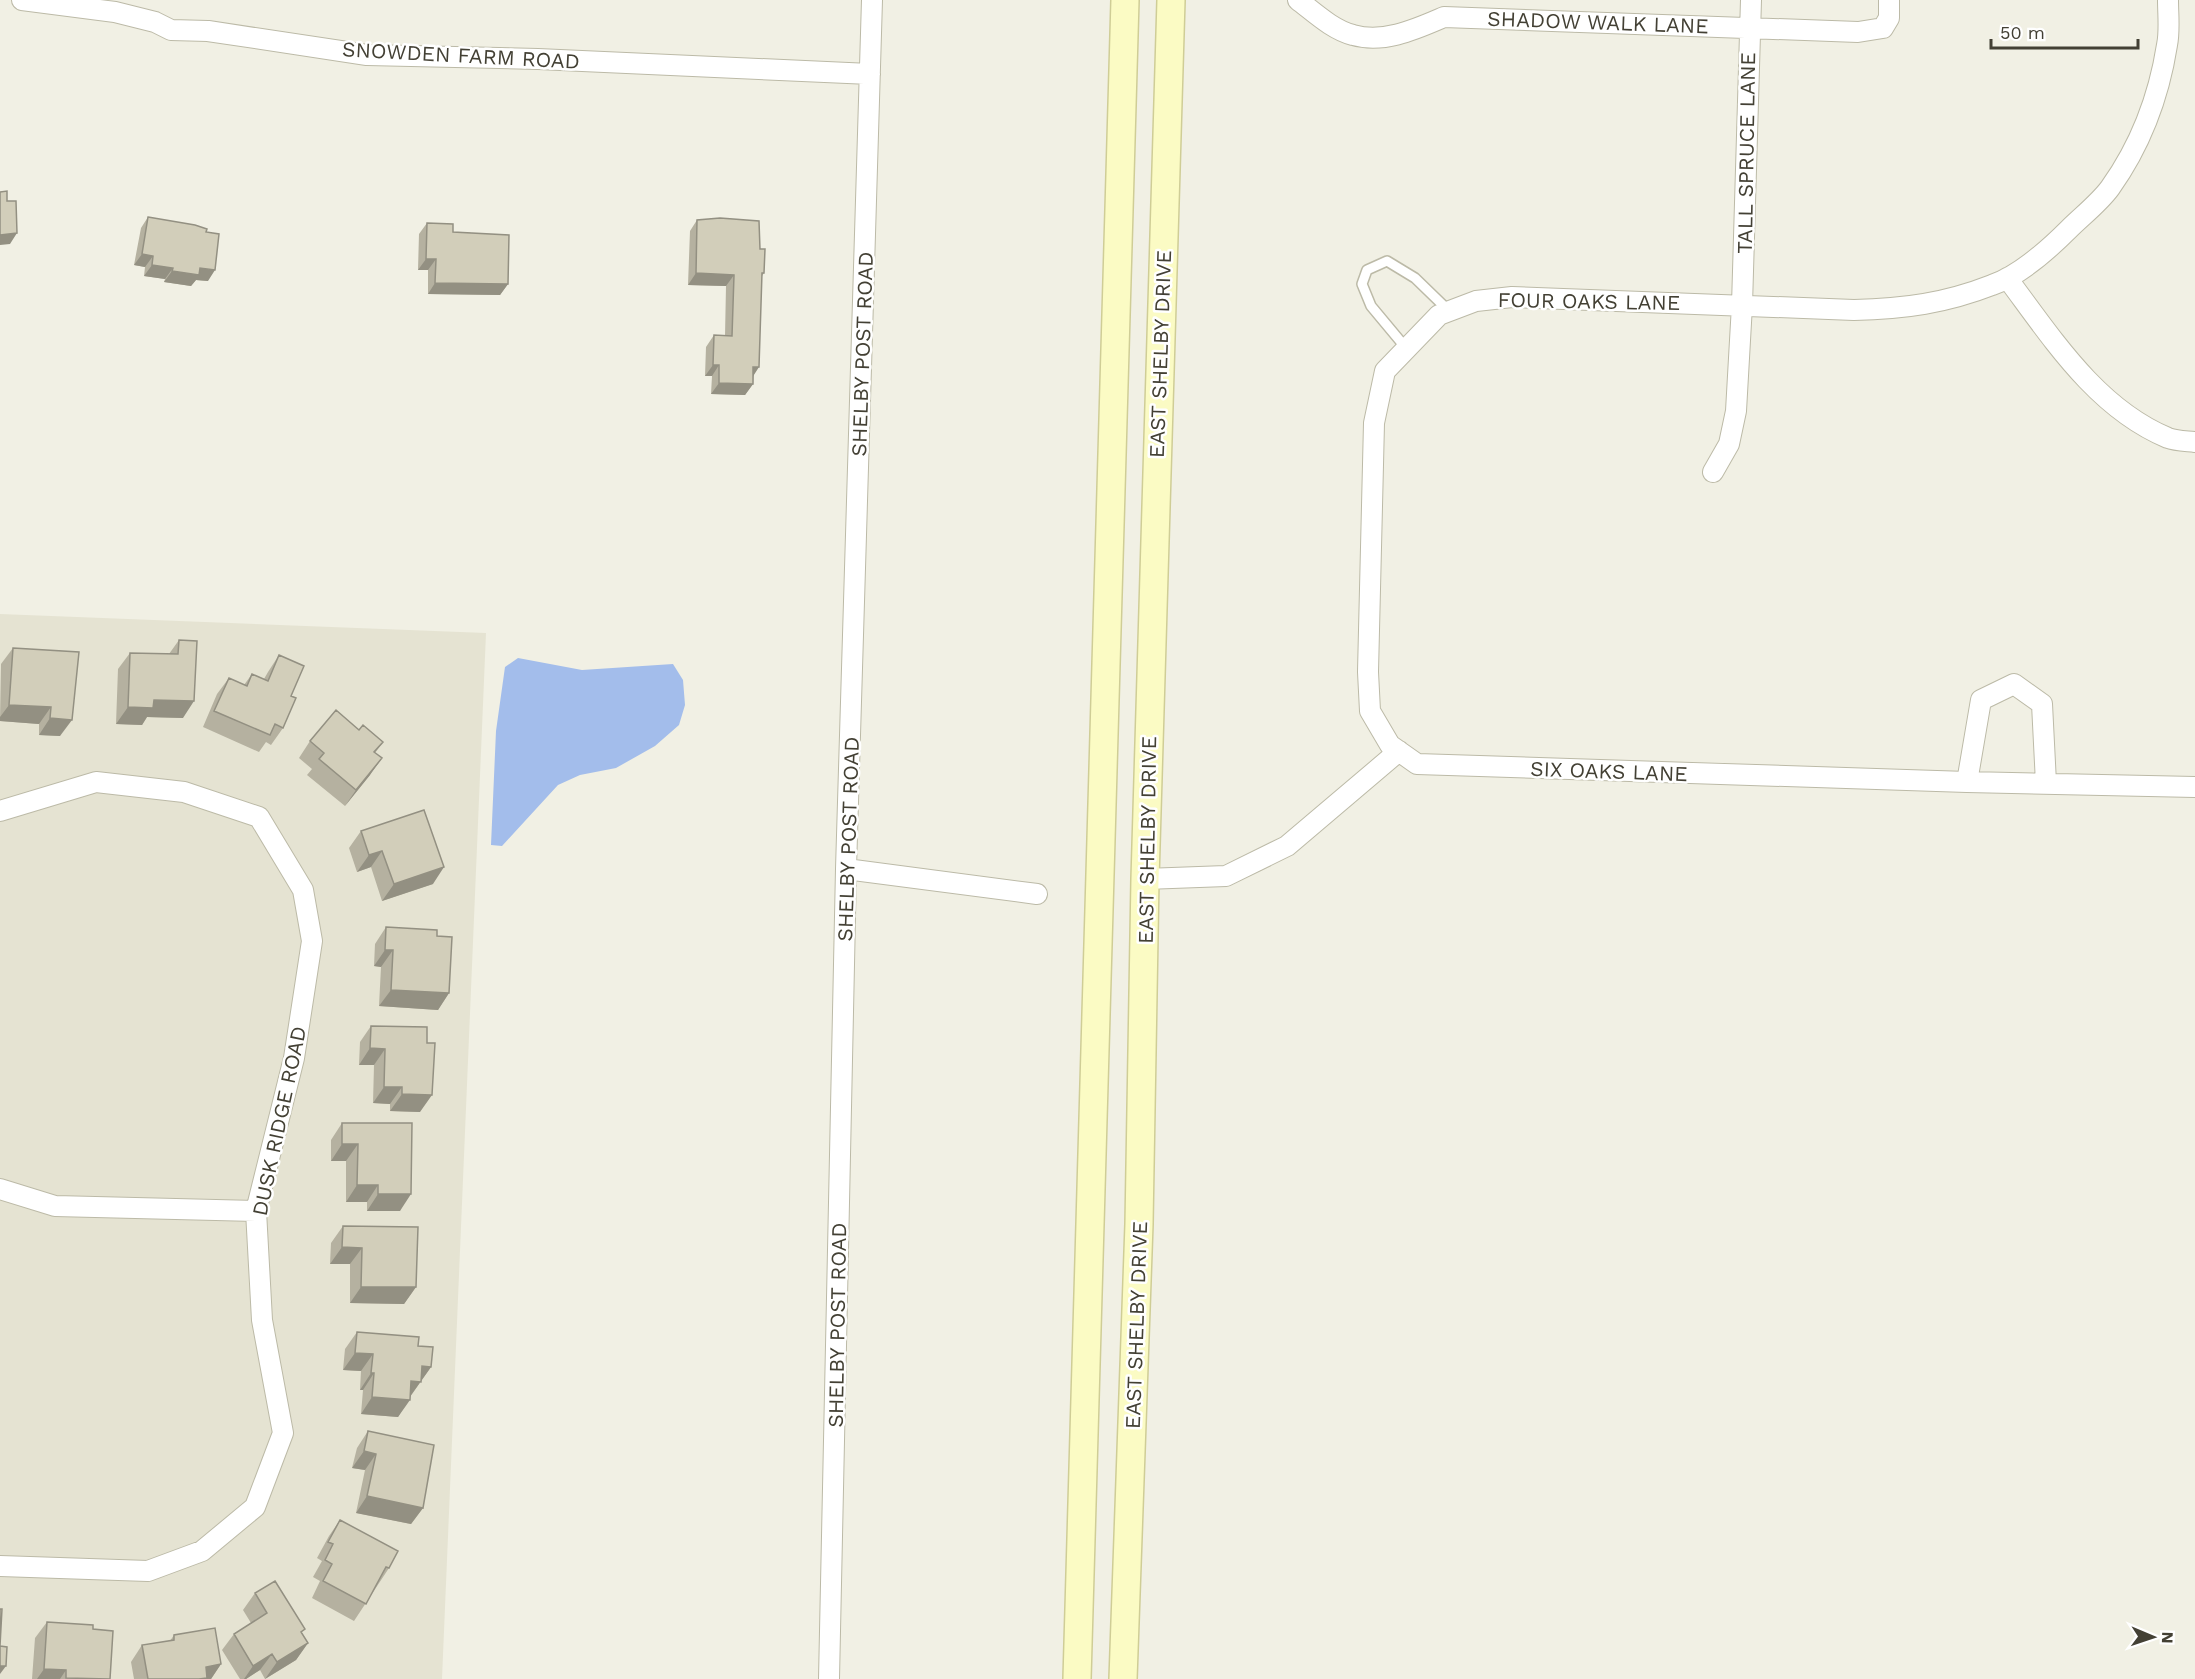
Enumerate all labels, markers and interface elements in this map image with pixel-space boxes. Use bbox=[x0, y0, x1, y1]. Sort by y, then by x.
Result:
street label: SHADOW WALK LANE bbox=[1487, 6, 1709, 38]
scale bar bbox=[1991, 12, 2138, 50]
text: 50 m bbox=[2000, 22, 2045, 43]
street label: SNOWDEN FARM ROAD bbox=[341, 36, 581, 74]
street label: TALL SPRUCE LANE bbox=[1732, 52, 1760, 254]
street label: EAST SHELBY DRIVE bbox=[1144, 250, 1176, 458]
street label: SHELBY POST ROAD bbox=[846, 251, 878, 457]
street label: FOUR OAKS LANE bbox=[1498, 287, 1680, 315]
street label: SHELBY POST ROAD bbox=[832, 736, 864, 942]
street label: EAST SHELBY DRIVE bbox=[1133, 736, 1161, 944]
street label: SIX OAKS LANE bbox=[1530, 756, 1688, 786]
street label: DUSK RIDGE ROAD bbox=[247, 1024, 311, 1218]
street label: EAST SHELBY DRIVE bbox=[1120, 1221, 1152, 1429]
street label: SHELBY POST ROAD bbox=[823, 1222, 851, 1428]
north arrow bbox=[2123, 1607, 2183, 1667]
text: N bbox=[2158, 1631, 2177, 1644]

